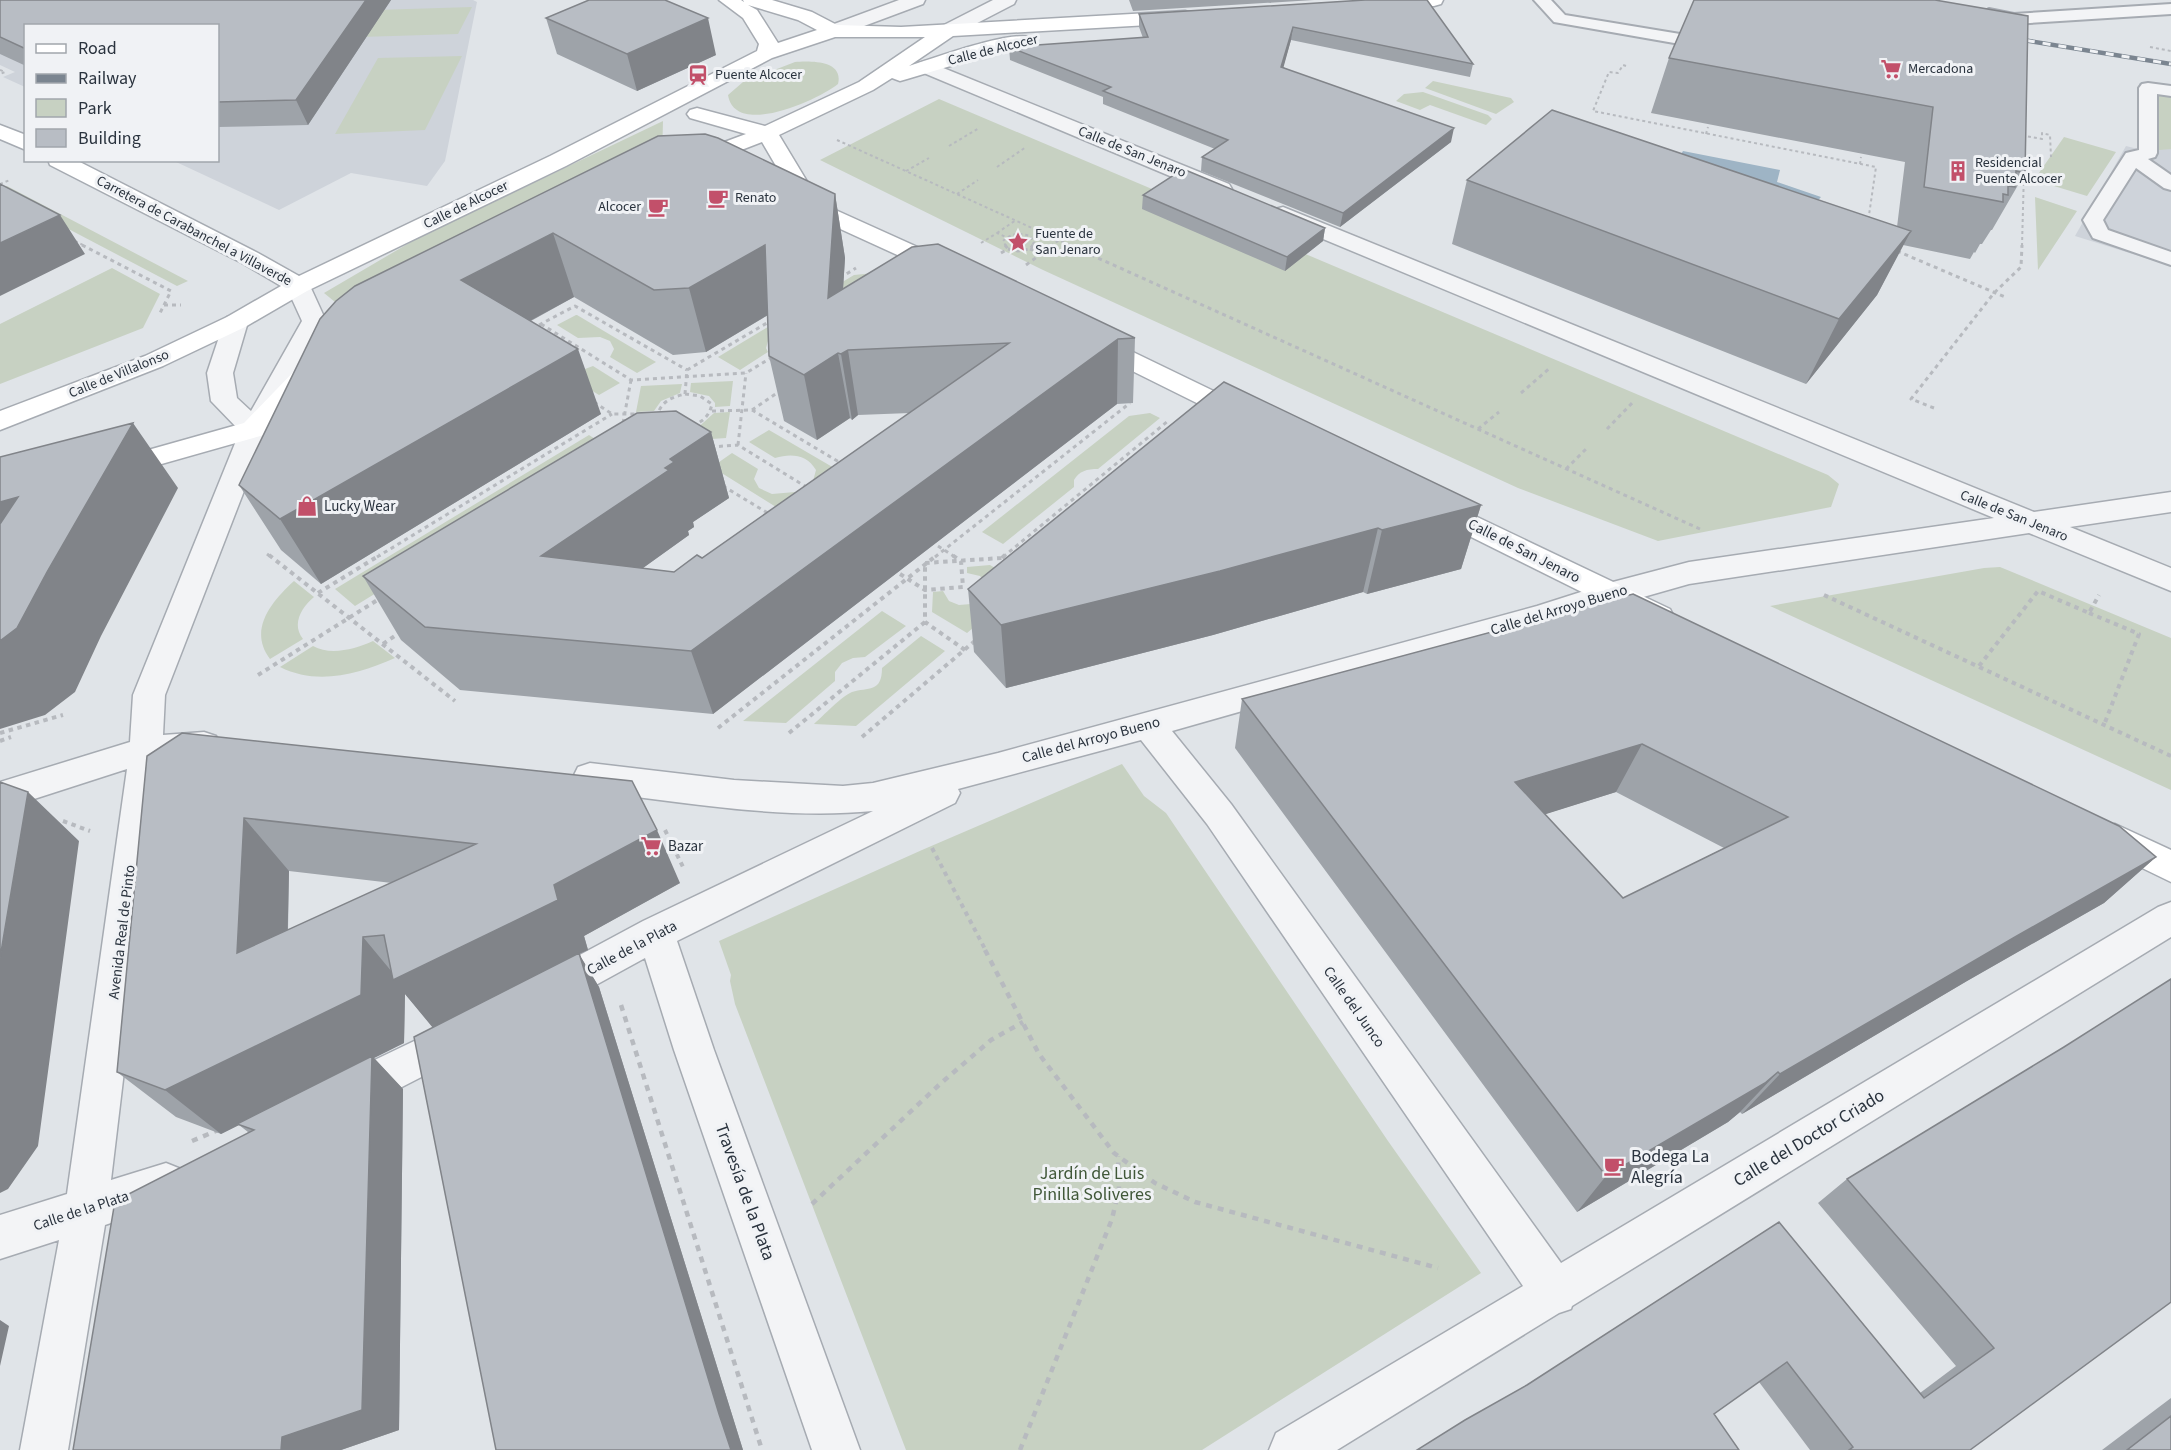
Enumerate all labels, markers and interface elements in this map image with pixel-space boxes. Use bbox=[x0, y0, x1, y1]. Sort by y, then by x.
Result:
legend bbox=[24, 24, 219, 162]
street label: Calle de Alcocer bbox=[946, 29, 1040, 71]
text: Road bbox=[78, 36, 117, 61]
supermarket icon: Mercadona bbox=[1879, 57, 1903, 81]
place label: Mercadona bbox=[1908, 59, 1973, 79]
station icon: Puente Alcocer bbox=[686, 63, 710, 87]
place label: Puente Alcocer bbox=[715, 65, 802, 85]
text: Railway bbox=[78, 66, 137, 91]
text: Park bbox=[78, 96, 112, 121]
street label: Calle de San Jenaro bbox=[1075, 121, 1189, 183]
text: Building bbox=[78, 126, 141, 151]
place label: Residencial Puente Alcocer bbox=[1975, 153, 2062, 189]
building icon: Residencial Puente Alcocer bbox=[1946, 159, 1970, 183]
street label: Carretera de Carabanchel a Villaverde bbox=[93, 171, 295, 291]
street label: Calle de Alcocer bbox=[420, 176, 512, 234]
cafe icon: Renato bbox=[706, 186, 730, 210]
place label: Renato bbox=[735, 188, 776, 208]
cafe icon: Alcocer bbox=[646, 195, 670, 219]
place label: Alcocer bbox=[598, 197, 641, 217]
place label: Fuente de San Jenaro bbox=[1035, 224, 1101, 260]
place icon: Fuente de San Jenaro bbox=[1006, 230, 1030, 254]
street label: Calle de Villalonso bbox=[66, 345, 172, 403]
street label: Calle de San Jenaro bbox=[1957, 485, 2071, 547]
shop icon: Lucky Wear bbox=[295, 494, 319, 518]
place label: Lucky Wear bbox=[324, 496, 396, 517]
street label: Calle de San Jenaro bbox=[1464, 514, 1584, 588]
street label: Calle del Arroyo Bueno bbox=[1488, 579, 1630, 641]
street label: Calle del Arroyo Bueno bbox=[1020, 711, 1162, 769]
supermarket icon: Bazar bbox=[639, 834, 663, 858]
place label: Bazar bbox=[668, 836, 704, 857]
street label: Avenida Real de Pinto bbox=[103, 864, 141, 1000]
street label: Calle de la Plata bbox=[583, 915, 681, 981]
street label: Calle del Junco bbox=[1318, 962, 1390, 1052]
street label: Calle del Doctor Criado bbox=[1729, 1083, 1889, 1193]
street label: Travesía de la Plata bbox=[709, 1120, 781, 1264]
place label: Bodega La Alegría bbox=[1631, 1144, 1709, 1190]
cafe icon: Bodega La Alegría bbox=[1602, 1154, 1626, 1178]
park label: Jardín de Luis Pinilla Soliveres bbox=[1033, 1161, 1151, 1207]
street label: Calle de la Plata bbox=[31, 1186, 131, 1236]

